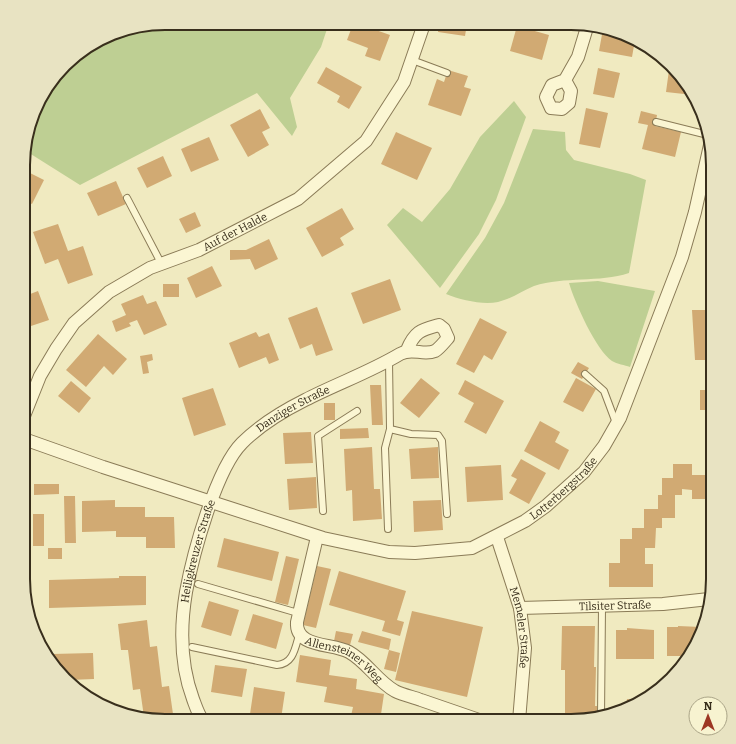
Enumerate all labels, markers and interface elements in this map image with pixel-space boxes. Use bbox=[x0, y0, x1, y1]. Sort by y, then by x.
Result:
street label: Auf der Halde bbox=[201, 210, 269, 254]
street label: Danziger Straße bbox=[254, 383, 332, 435]
street label: Lotterbergstraße bbox=[528, 455, 600, 522]
street label: Heiligkreuzer Straße bbox=[178, 498, 218, 604]
street label: Memeler Straße bbox=[507, 585, 531, 669]
street label: Tilsiter Straße bbox=[579, 598, 651, 613]
street label: Allensteiner Weg bbox=[303, 634, 385, 686]
north arrow bbox=[688, 696, 728, 736]
text: N bbox=[704, 700, 713, 713]

